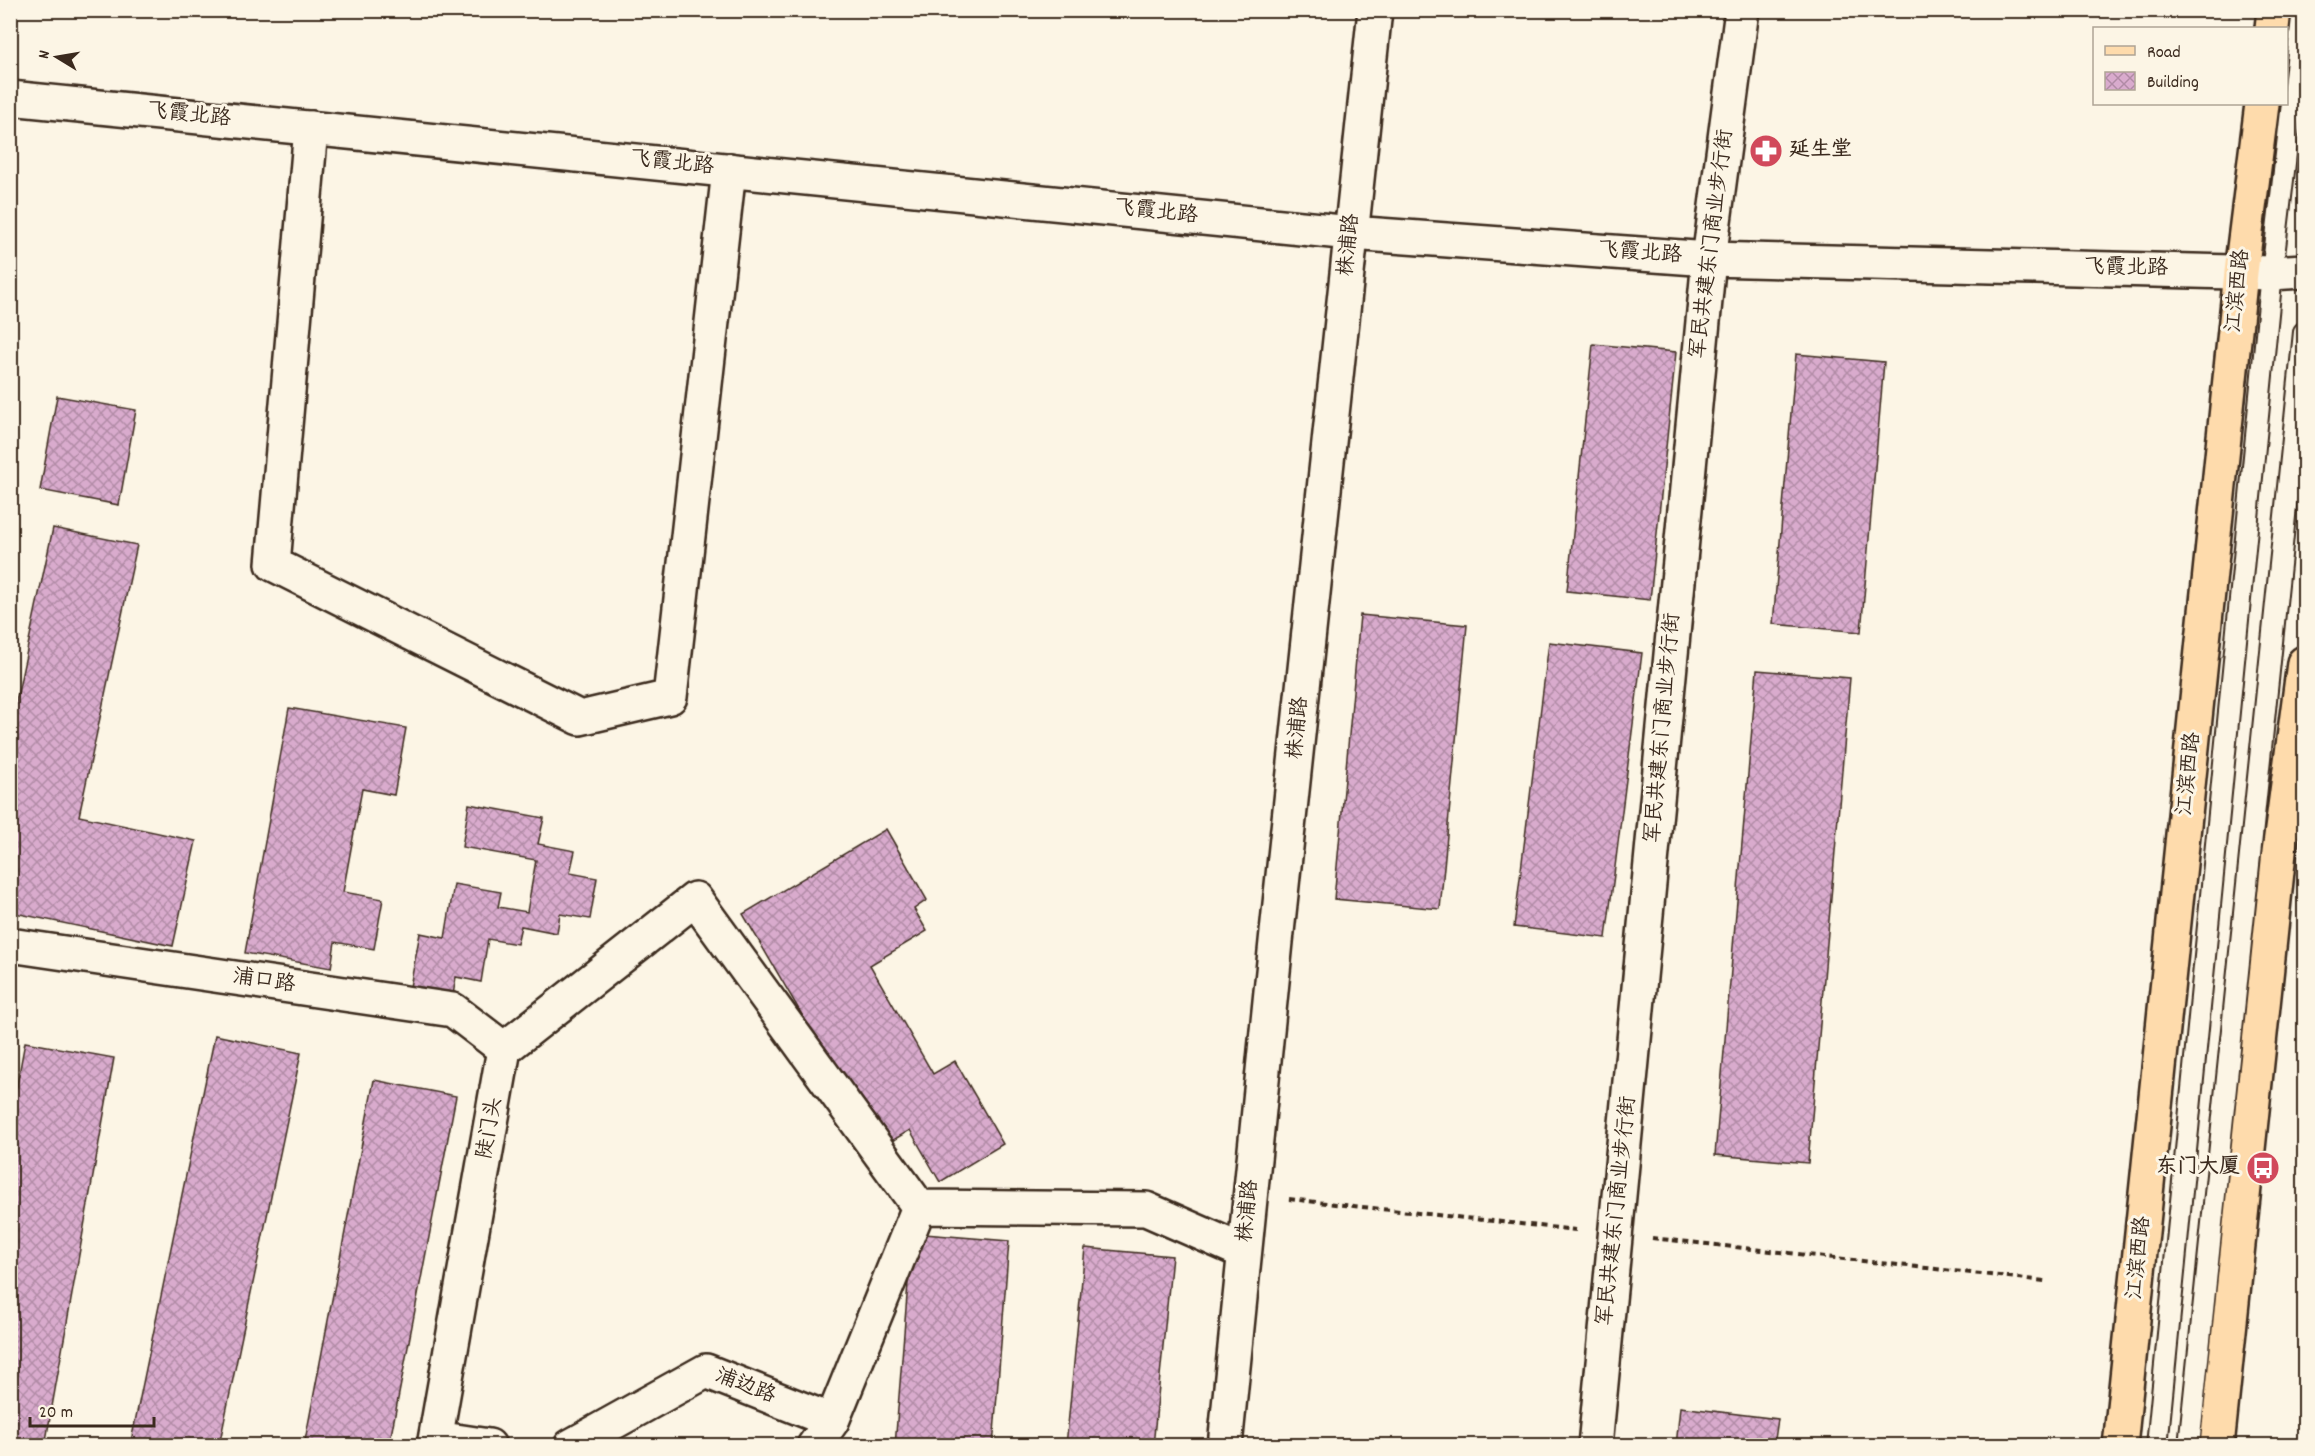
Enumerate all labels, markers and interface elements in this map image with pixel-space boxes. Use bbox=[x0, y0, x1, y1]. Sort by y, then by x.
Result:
north arrow bbox=[27, 27, 87, 87]
legend bbox=[2093, 27, 2288, 105]
text: Road bbox=[2147, 41, 2181, 66]
text: N bbox=[33, 48, 57, 61]
text: Building bbox=[2147, 71, 2199, 96]
street label: 飞霞北路 bbox=[146, 97, 232, 135]
street label: 军民共建东门商业步行街 bbox=[1684, 128, 1742, 360]
pharmacy icon: 延生堂 bbox=[1748, 133, 1784, 169]
place label: 延生堂 bbox=[1789, 136, 1852, 166]
street label: 飞霞北路 bbox=[629, 145, 715, 183]
street label: 飞霞北路 bbox=[1113, 194, 1199, 232]
street label: 株浦路 bbox=[1332, 212, 1368, 278]
street label: 飞霞北路 bbox=[1597, 236, 1683, 272]
street label: 江滨西路 bbox=[2220, 248, 2258, 334]
street label: 飞霞北路 bbox=[2084, 253, 2168, 285]
street label: 军民共建东门商业步行街 bbox=[1639, 612, 1689, 844]
street label: 株浦路 bbox=[1281, 695, 1317, 761]
street label: 江滨西路 bbox=[2171, 731, 2209, 817]
street label: 浦口路 bbox=[231, 963, 297, 1001]
street label: 陡门头 bbox=[471, 1094, 511, 1162]
street label: 军民共建东门商业步行街 bbox=[1591, 1095, 1645, 1327]
bus stop icon: 东门大厦 bbox=[2245, 1150, 2281, 1186]
place label: 东门大厦 bbox=[2156, 1153, 2240, 1183]
street label: 株浦路 bbox=[1231, 1178, 1267, 1244]
street label: 江滨西路 bbox=[2121, 1215, 2159, 1301]
street label: 浦边路 bbox=[710, 1362, 780, 1412]
scale bar bbox=[30, 1390, 154, 1428]
text: 20 m bbox=[39, 1401, 73, 1426]

